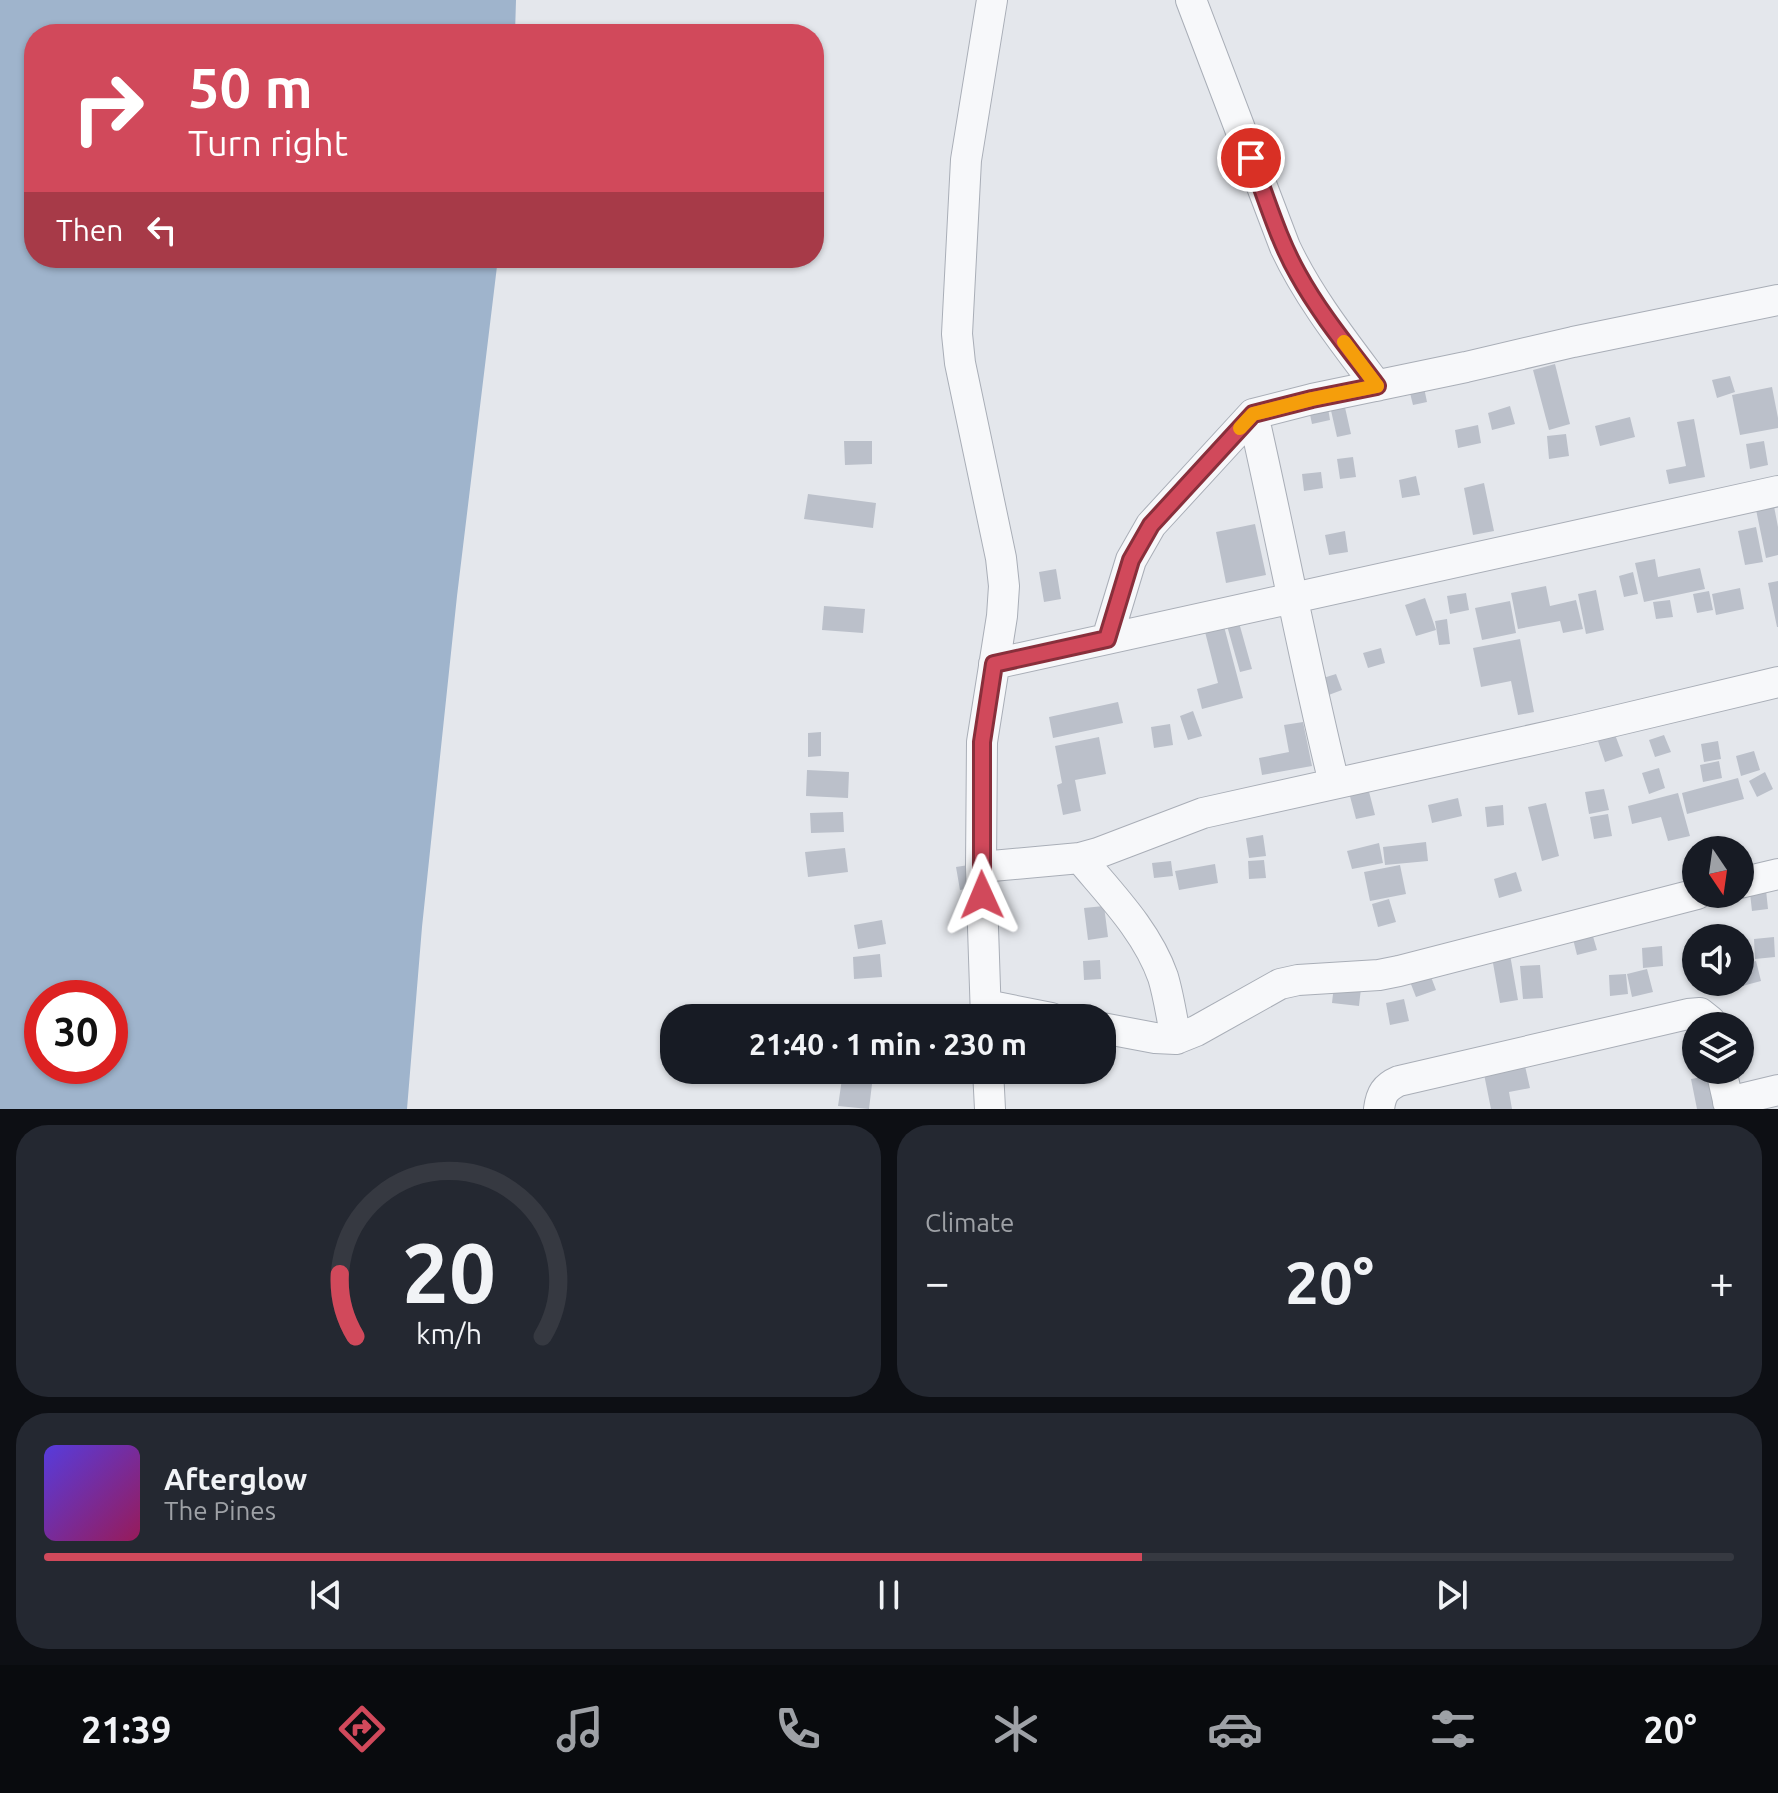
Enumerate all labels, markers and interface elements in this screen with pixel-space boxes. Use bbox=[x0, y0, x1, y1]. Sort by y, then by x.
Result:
icon: right bbox=[56, 56, 160, 160]
text: 50 m bbox=[188, 56, 313, 119]
text: Turn right bbox=[188, 122, 348, 163]
pin bbox=[1217, 124, 1285, 192]
icon: arrive bbox=[1229, 136, 1273, 180]
icon: left bbox=[140, 208, 184, 252]
text: Then bbox=[56, 213, 124, 247]
north arrow bbox=[1682, 836, 1754, 908]
map controls bbox=[1682, 836, 1754, 1084]
position arrow bbox=[940, 853, 1024, 937]
button: sound bbox=[1682, 924, 1754, 996]
speed limit sign: 30 bbox=[24, 980, 128, 1084]
button: layers bbox=[1682, 1012, 1754, 1084]
text: 21:40 · 1 min · 230 m bbox=[749, 1027, 1027, 1061]
text: Climate bbox=[925, 1208, 1014, 1237]
text: 20 bbox=[402, 1225, 495, 1319]
text: 20° bbox=[1285, 1248, 1374, 1315]
text: − bbox=[925, 1257, 950, 1306]
text: + bbox=[1709, 1257, 1734, 1306]
text: km/h bbox=[416, 1317, 482, 1349]
text: Afterglow bbox=[164, 1462, 307, 1496]
text: The Pines bbox=[164, 1496, 276, 1525]
icon: previous bbox=[304, 1573, 348, 1617]
icon: pause bbox=[867, 1573, 911, 1617]
icon: next bbox=[1430, 1573, 1474, 1617]
icon: directions bbox=[334, 1701, 390, 1757]
icon: music bbox=[552, 1701, 608, 1757]
icon: phone bbox=[770, 1701, 826, 1757]
icon: climate bbox=[988, 1701, 1044, 1757]
icon: car bbox=[1207, 1701, 1263, 1757]
icon: filters bbox=[1425, 1701, 1481, 1757]
text: 21:39 bbox=[81, 1709, 171, 1750]
text: 20° bbox=[1643, 1709, 1697, 1750]

